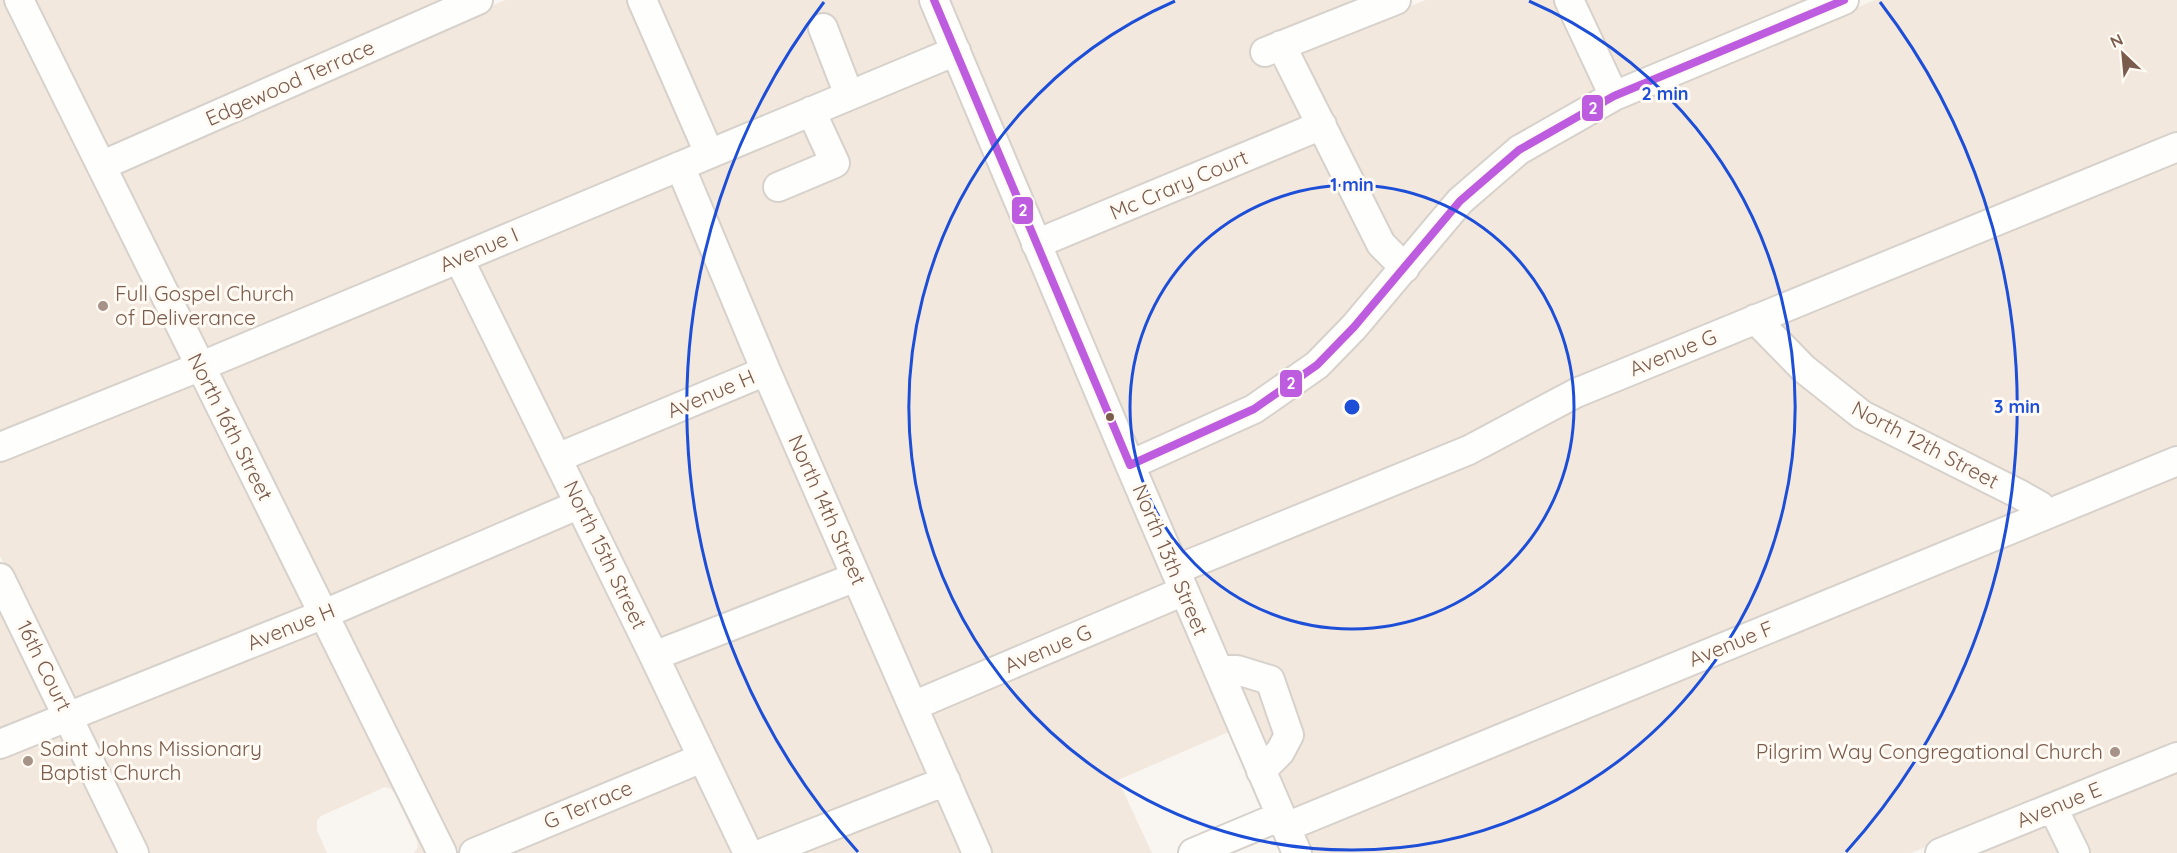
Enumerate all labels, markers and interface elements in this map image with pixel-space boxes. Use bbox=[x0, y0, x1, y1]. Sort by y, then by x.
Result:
north arrow bbox=[2093, 24, 2153, 84]
text: N bbox=[2107, 29, 2126, 52]
street label: Edgewood Terrace bbox=[201, 33, 378, 131]
text: 2 min bbox=[1642, 82, 1688, 105]
line badge: 2 bbox=[1581, 94, 1604, 122]
text: 2 bbox=[1588, 98, 1598, 118]
street label: Mc Crary Court bbox=[1106, 143, 1252, 225]
text: 1 min bbox=[1330, 173, 1374, 196]
line badge: 2 bbox=[1011, 196, 1034, 225]
text: 2 bbox=[1018, 200, 1028, 220]
street label: Avenue I bbox=[435, 221, 522, 277]
place label: Full Gospel Church of Deliverance bbox=[115, 280, 294, 330]
marker: Full Gospel Church of Deliverance bbox=[96, 299, 110, 313]
street label: Avenue G bbox=[1625, 323, 1720, 381]
street label: North 16th Street bbox=[183, 348, 279, 505]
street label: Avenue H bbox=[663, 363, 758, 423]
line badge: 2 bbox=[1279, 369, 1303, 398]
text: 2 bbox=[1286, 373, 1296, 393]
street label: North 12th Street bbox=[1848, 395, 2003, 494]
text: 3 min bbox=[1994, 395, 2040, 418]
centre of rings bbox=[1342, 397, 1362, 417]
unlabelled marker bbox=[1104, 411, 1116, 423]
street label: North 14th Street bbox=[783, 431, 873, 589]
street label: North 15th Street bbox=[559, 476, 653, 633]
street label: North 13th Street bbox=[1127, 480, 1214, 639]
street label: Avenue H bbox=[243, 597, 338, 655]
street label: Avenue F bbox=[1684, 614, 1777, 672]
street label: 16th Court bbox=[12, 616, 78, 715]
street label: Avenue G bbox=[1000, 618, 1095, 678]
place label: Saint Johns Missionary Baptist Church bbox=[40, 735, 262, 785]
place label: Pilgrim Way Congregational Church bbox=[1756, 738, 2103, 764]
marker: Pilgrim Way Congregational Church bbox=[2108, 745, 2122, 759]
marker: Saint Johns Missionary Baptist Church bbox=[21, 754, 35, 768]
street label: G Terrace bbox=[539, 774, 636, 834]
street label: Avenue E bbox=[2012, 775, 2105, 833]

